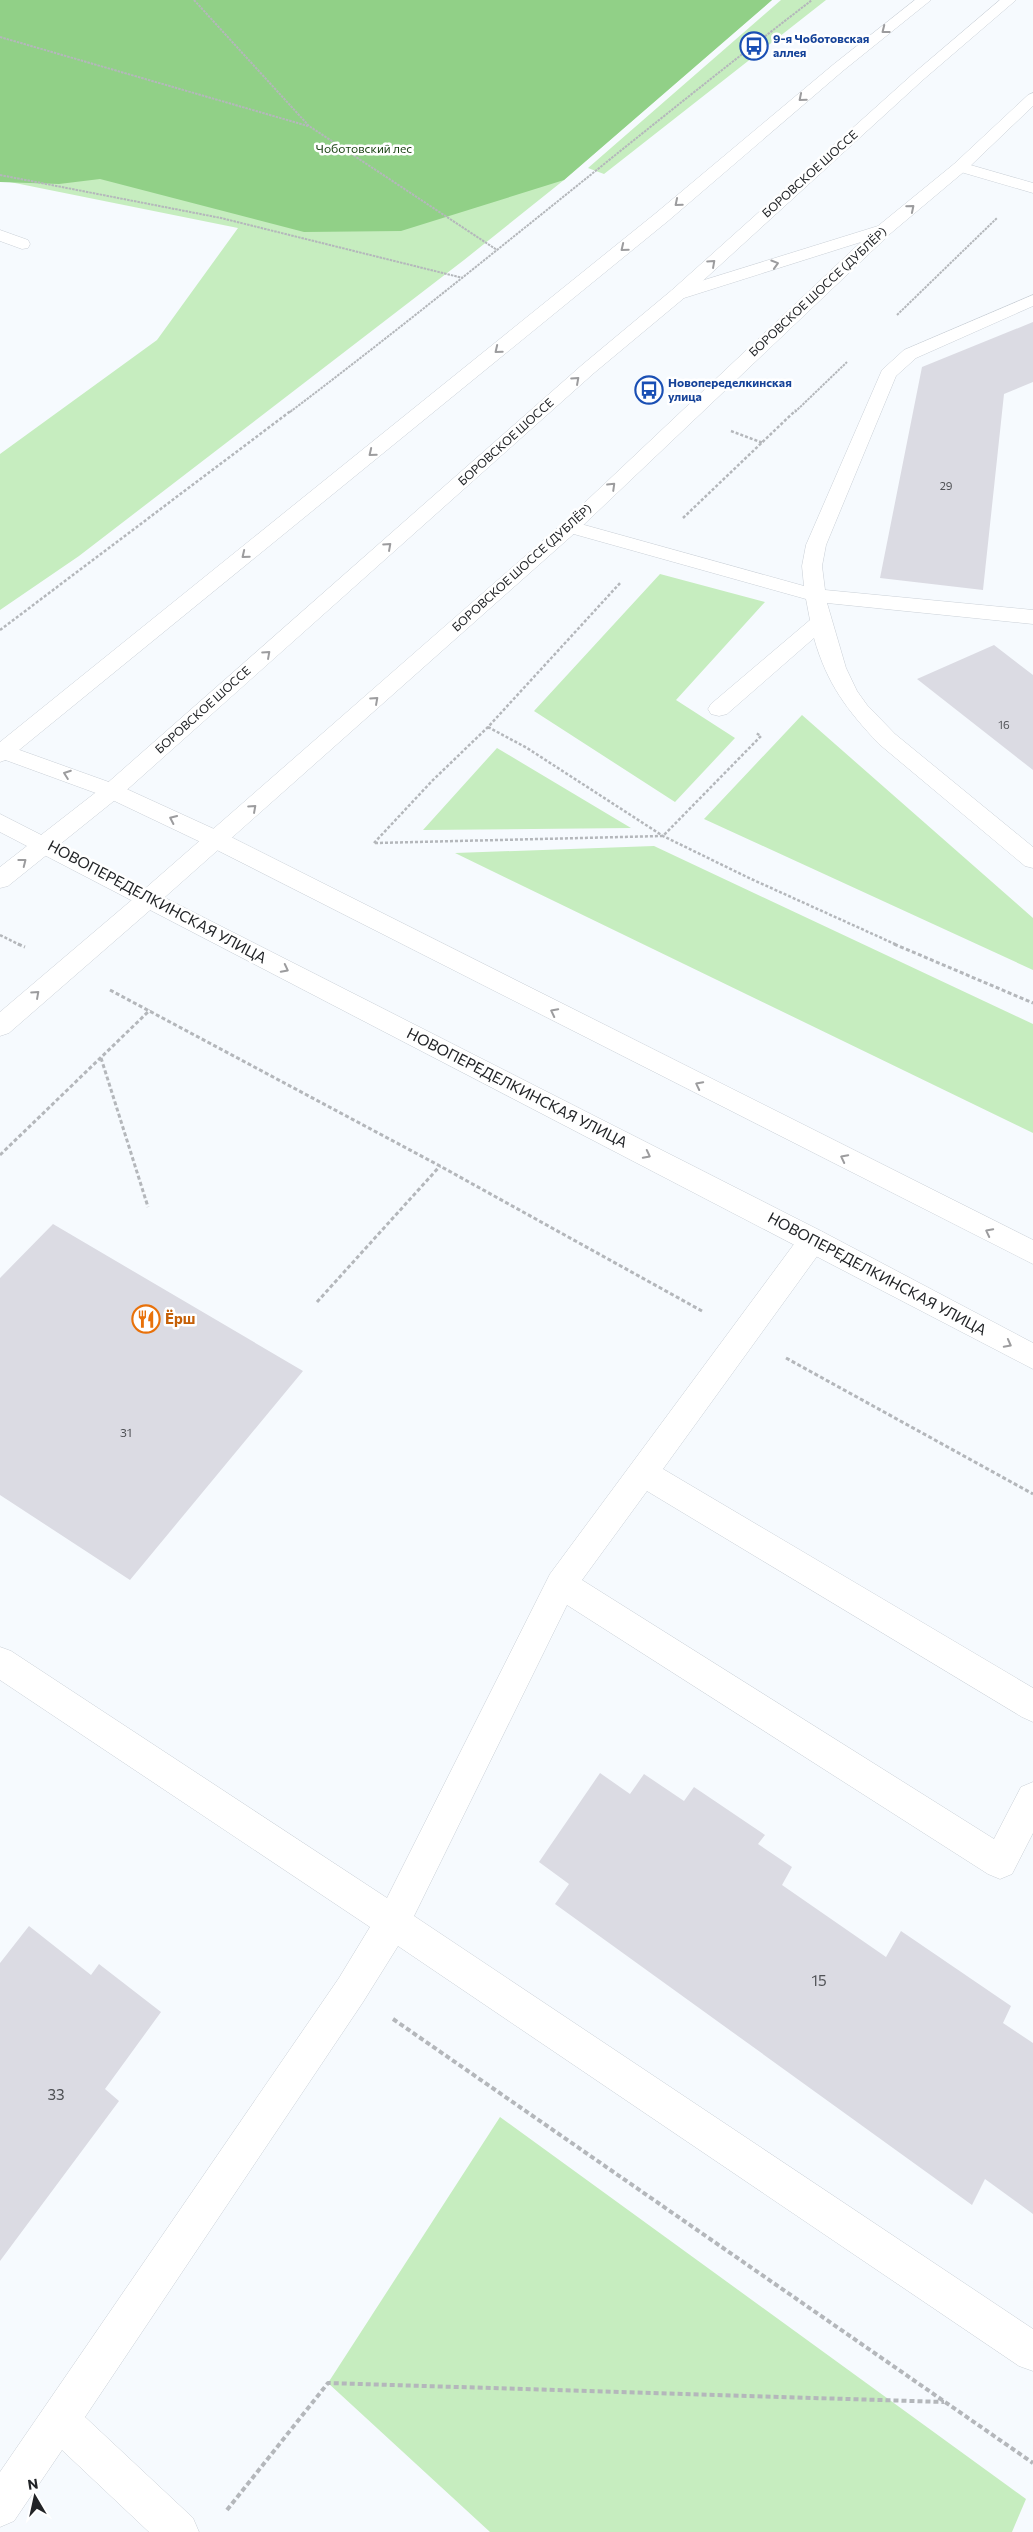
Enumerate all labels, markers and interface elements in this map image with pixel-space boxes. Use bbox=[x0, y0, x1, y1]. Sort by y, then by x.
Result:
one-way arrow bbox=[882, 25, 891, 34]
bus stop icon: 9-я Чоботовская аллея bbox=[739, 31, 769, 61]
place label: 9-я Чоботовская аллея bbox=[773, 31, 869, 59]
one-way arrow bbox=[799, 92, 808, 101]
street label: БОРОВСКОЕ ШОССЕ bbox=[759, 127, 860, 220]
park label: Чоботовский лес bbox=[316, 141, 412, 155]
one-way arrow bbox=[675, 197, 684, 206]
one-way arrow bbox=[905, 205, 914, 214]
street label: БОРОВСКОЕ ШОССЕ (ДУБЛЁР) bbox=[746, 224, 889, 359]
one-way arrow bbox=[621, 242, 630, 250]
one-way arrow bbox=[770, 259, 778, 269]
one-way arrow bbox=[707, 260, 716, 269]
one-way arrow bbox=[495, 345, 504, 353]
bus stop icon: Новопеределкинская улица bbox=[634, 375, 664, 405]
place label: Новопеределкинская улица bbox=[668, 375, 792, 403]
one-way arrow bbox=[570, 377, 579, 386]
street label: БОРОВСКОЕ ШОССЕ bbox=[455, 395, 556, 488]
one-way arrow bbox=[368, 447, 377, 456]
house number: 29 bbox=[940, 479, 953, 492]
one-way arrow bbox=[607, 483, 616, 492]
street label: БОРОВСКОЕ ШОССЕ (ДУБЛЁР) bbox=[449, 501, 594, 634]
one-way arrow bbox=[383, 543, 392, 552]
one-way arrow bbox=[242, 549, 251, 558]
one-way arrow bbox=[261, 651, 270, 660]
street label: БОРОВСКОЕ ШОССЕ bbox=[152, 663, 253, 756]
one-way arrow bbox=[369, 697, 378, 706]
house number: 16 bbox=[998, 718, 1010, 731]
one-way arrow bbox=[63, 769, 72, 780]
one-way arrow bbox=[248, 805, 257, 814]
one-way arrow bbox=[169, 815, 178, 826]
street label: НОВОПЕРЕДЕЛКИНСКАЯ УЛИЦА bbox=[45, 836, 270, 967]
one-way arrow bbox=[17, 859, 27, 868]
one-way arrow bbox=[279, 963, 288, 973]
one-way arrow bbox=[31, 991, 40, 1000]
one-way arrow bbox=[550, 1008, 559, 1018]
street label: НОВОПЕРЕДЕЛКИНСКАЯ УЛИЦА bbox=[404, 1023, 631, 1151]
one-way arrow bbox=[695, 1081, 704, 1091]
one-way arrow bbox=[642, 1149, 651, 1159]
one-way arrow bbox=[841, 1154, 850, 1164]
street label: НОВОПЕРЕДЕЛКИНСКАЯ УЛИЦА bbox=[765, 1208, 990, 1339]
one-way arrow bbox=[986, 1228, 995, 1238]
restaurant icon: Ёрш bbox=[131, 1304, 161, 1334]
place label: Ёрш bbox=[165, 1309, 195, 1327]
one-way arrow bbox=[1003, 1338, 1012, 1348]
house number: 31 bbox=[120, 1425, 132, 1439]
house number: 15 bbox=[811, 1971, 827, 1989]
house number: 33 bbox=[47, 2085, 65, 2103]
north arrow bbox=[10, 2472, 60, 2522]
text: N bbox=[26, 2474, 39, 2493]

